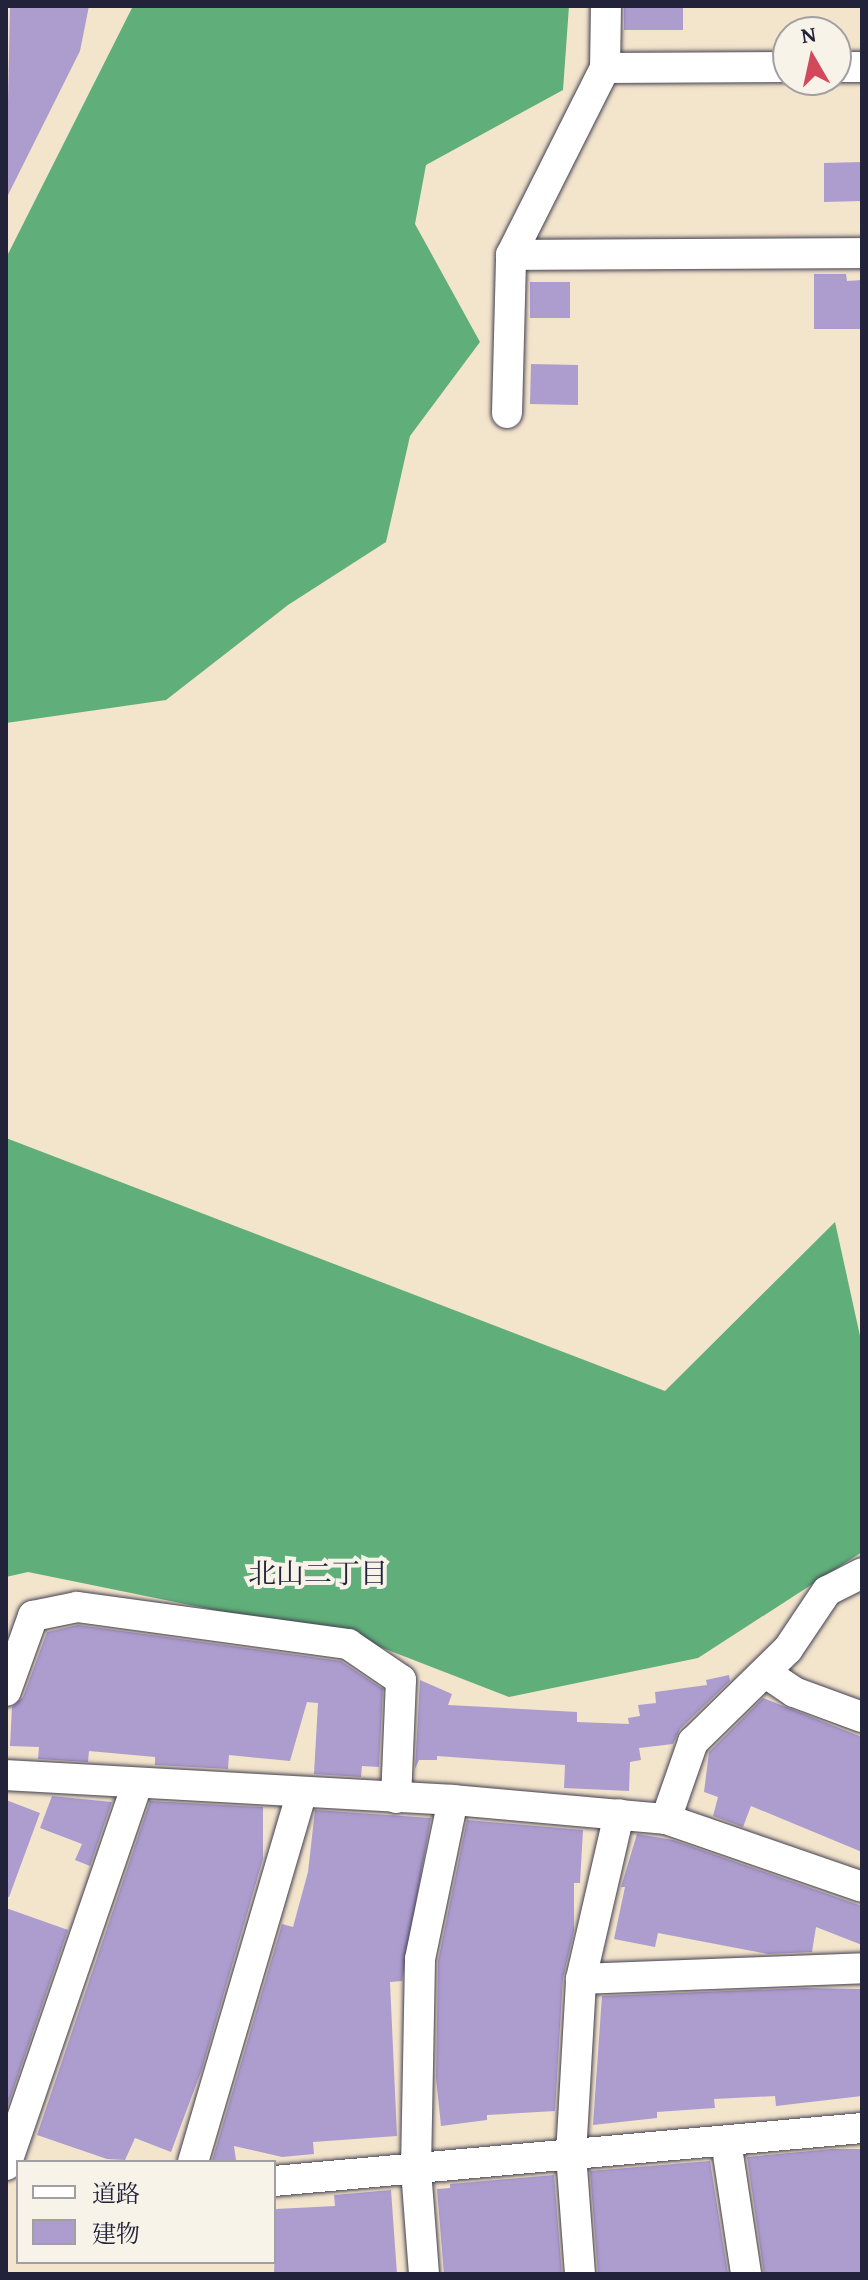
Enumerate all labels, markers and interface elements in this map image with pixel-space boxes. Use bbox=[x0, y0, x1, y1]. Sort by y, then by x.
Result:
north arrow bbox=[772, 16, 852, 96]
text: N bbox=[799, 17, 818, 51]
district label: 北山二丁目 bbox=[248, 1556, 388, 1590]
legend bbox=[16, 2160, 276, 2264]
text: 道路 bbox=[92, 2176, 140, 2211]
text: 建物 bbox=[92, 2216, 140, 2251]

